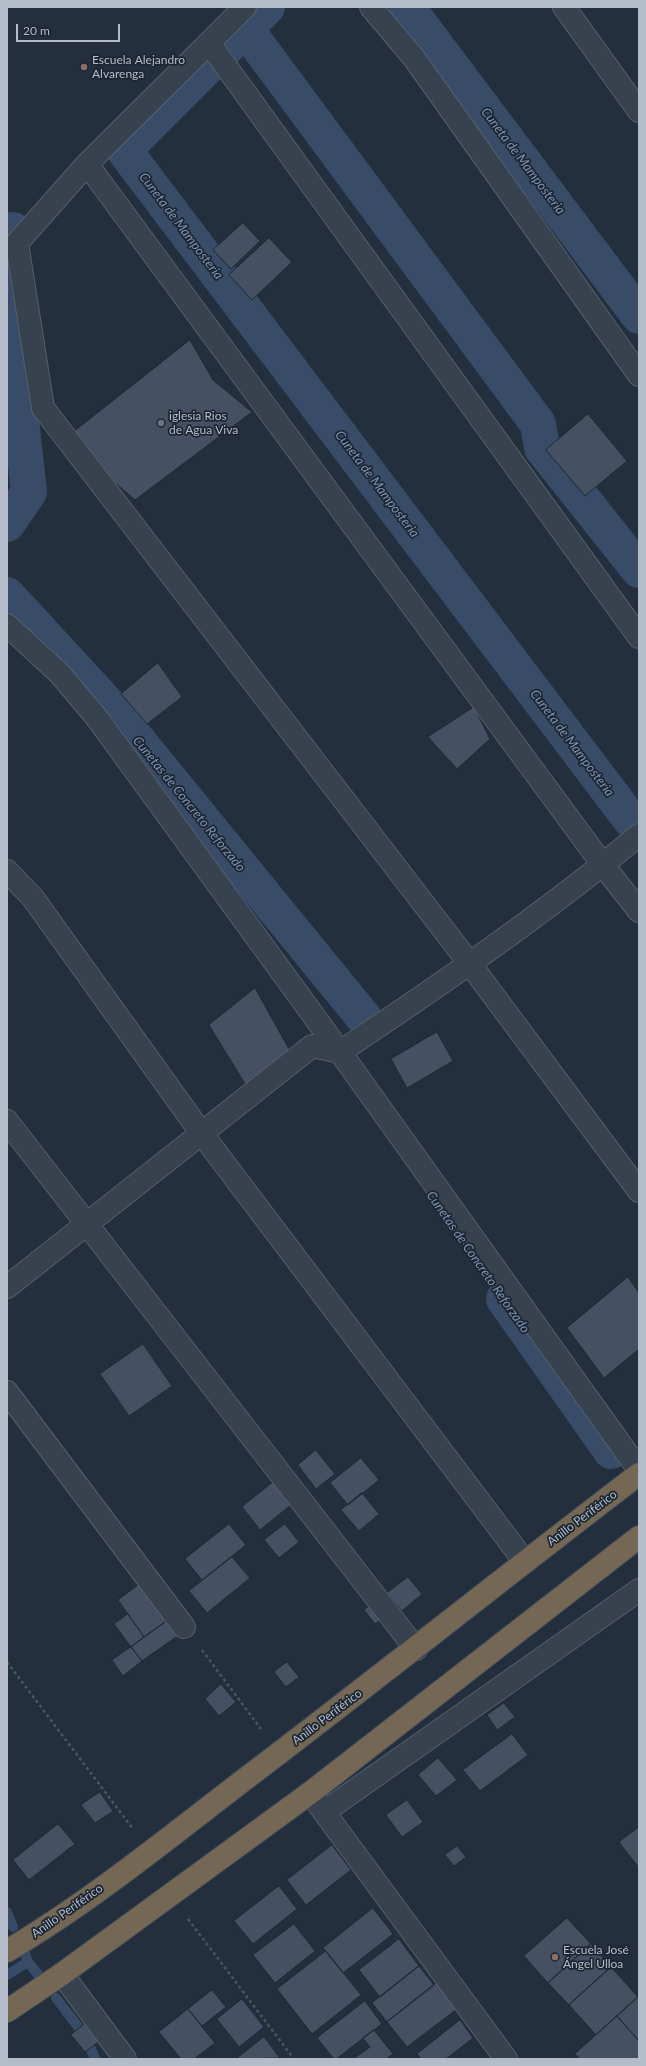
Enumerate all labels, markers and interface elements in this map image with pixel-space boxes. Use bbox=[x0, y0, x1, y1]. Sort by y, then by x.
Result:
scale bar bbox=[18, 16, 122, 42]
text: 20 m bbox=[23, 23, 50, 38]
place label: Escuela Alejandro Alvarenga bbox=[92, 53, 185, 81]
marker: Escuela Alejandro Alvarenga bbox=[79, 62, 89, 72]
water label: Cuneta de Mamposteria bbox=[478, 105, 568, 217]
water label: Cuneta de Mamposteria bbox=[136, 170, 226, 282]
place label: iglesia Rios de Agua Viva bbox=[169, 409, 238, 437]
marker: iglesia Rios de Agua Viva bbox=[156, 418, 166, 428]
water label: Cuneta de Mamposteria bbox=[332, 428, 422, 540]
water label: Cuneta de Mamposteria bbox=[527, 687, 617, 799]
water label: Cunetas de Concreto Reforzado bbox=[130, 733, 248, 875]
water label: Cunetas de Concreto Reforzado bbox=[423, 1188, 533, 1336]
street label: Anillo Periférico bbox=[544, 1487, 620, 1549]
street label: Anillo Periférico bbox=[289, 1686, 365, 1748]
street label: Anillo Periférico bbox=[29, 1881, 105, 1941]
place label: Escuela José Ángel Ulloa bbox=[563, 1943, 629, 1971]
marker: Escuela José Ángel Ulloa bbox=[550, 1952, 560, 1962]

